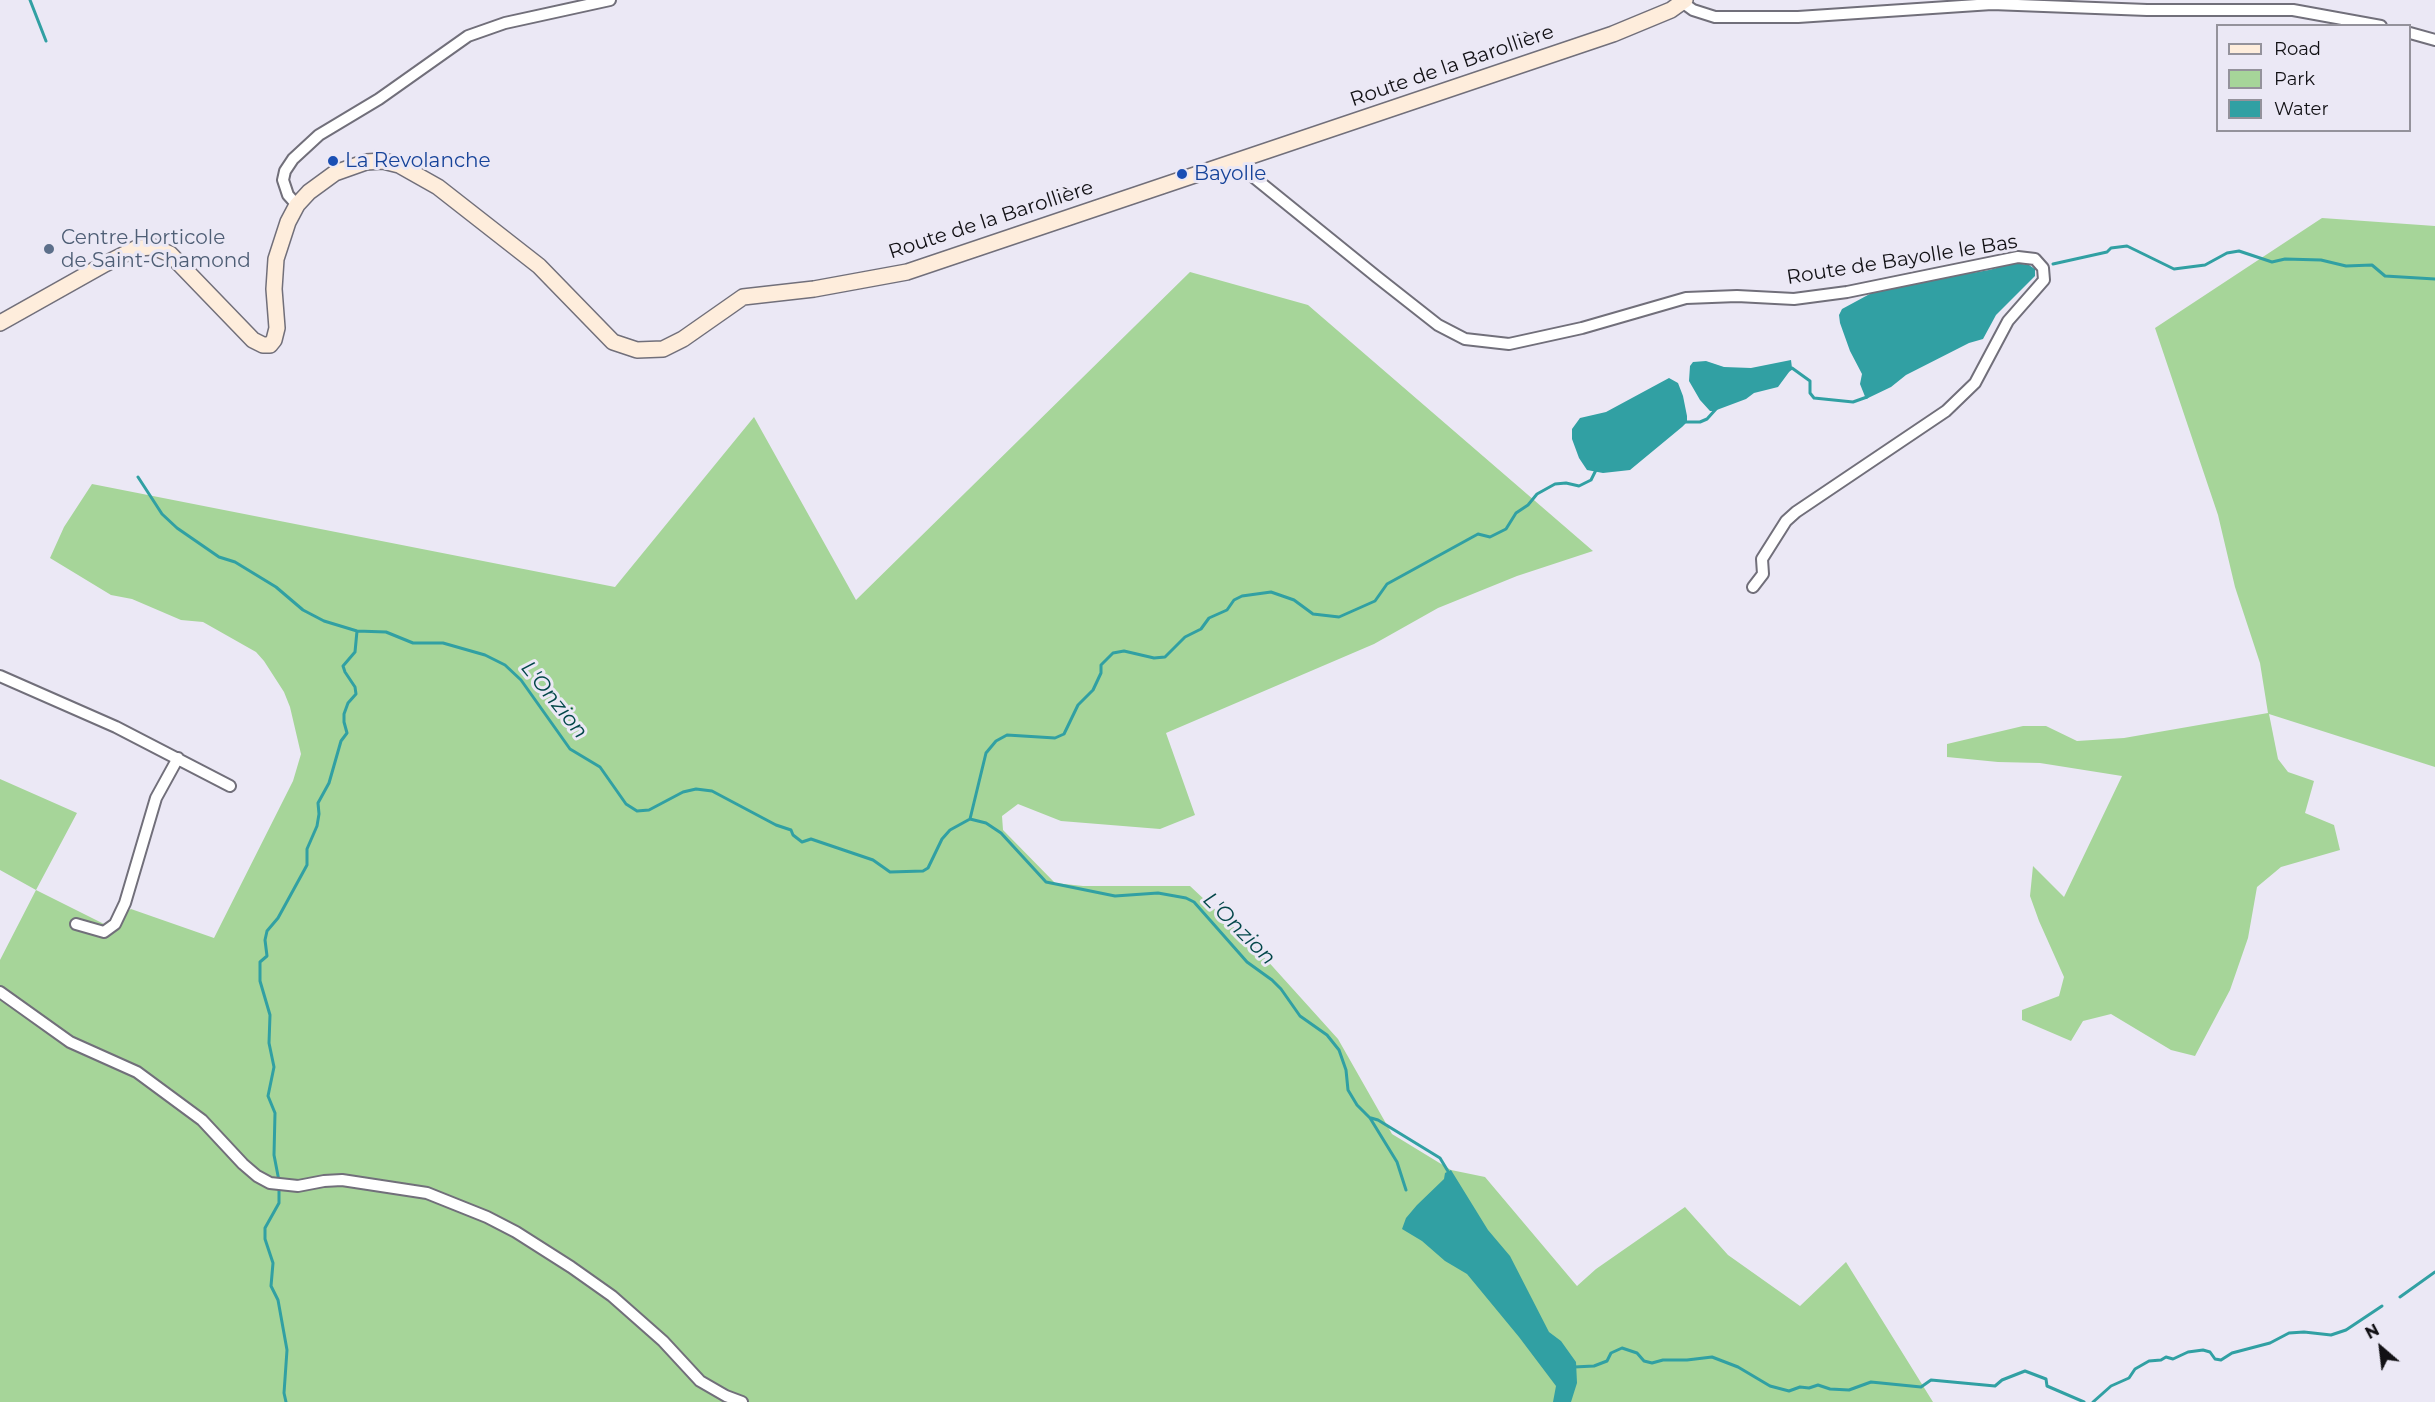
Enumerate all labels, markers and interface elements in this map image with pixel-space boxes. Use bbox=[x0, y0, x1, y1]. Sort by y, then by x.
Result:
street label: Route de la Barollière bbox=[1347, 20, 1557, 112]
legend bbox=[2216, 24, 2411, 132]
text: Road bbox=[2274, 38, 2321, 60]
text: Park bbox=[2274, 68, 2315, 90]
text: Water bbox=[2274, 98, 2329, 120]
place label: La Revolanche bbox=[345, 149, 491, 173]
marker: La Revolanche bbox=[326, 154, 340, 168]
place label: Bayolle bbox=[1194, 162, 1266, 186]
marker: Bayolle bbox=[1175, 167, 1189, 181]
street label: Route de la Barollière bbox=[886, 176, 1096, 264]
place label: Centre Horticole de Saint-Chamond bbox=[61, 226, 251, 273]
street label: Route de Bayolle le Bas bbox=[1785, 230, 2019, 290]
marker: Centre Horticole de Saint-Chamond bbox=[42, 242, 56, 256]
water label: L'Onzion bbox=[515, 656, 593, 744]
water label: L'Onzion bbox=[1198, 888, 1280, 970]
north arrow bbox=[2351, 1318, 2411, 1378]
text: N bbox=[2362, 1320, 2382, 1343]

